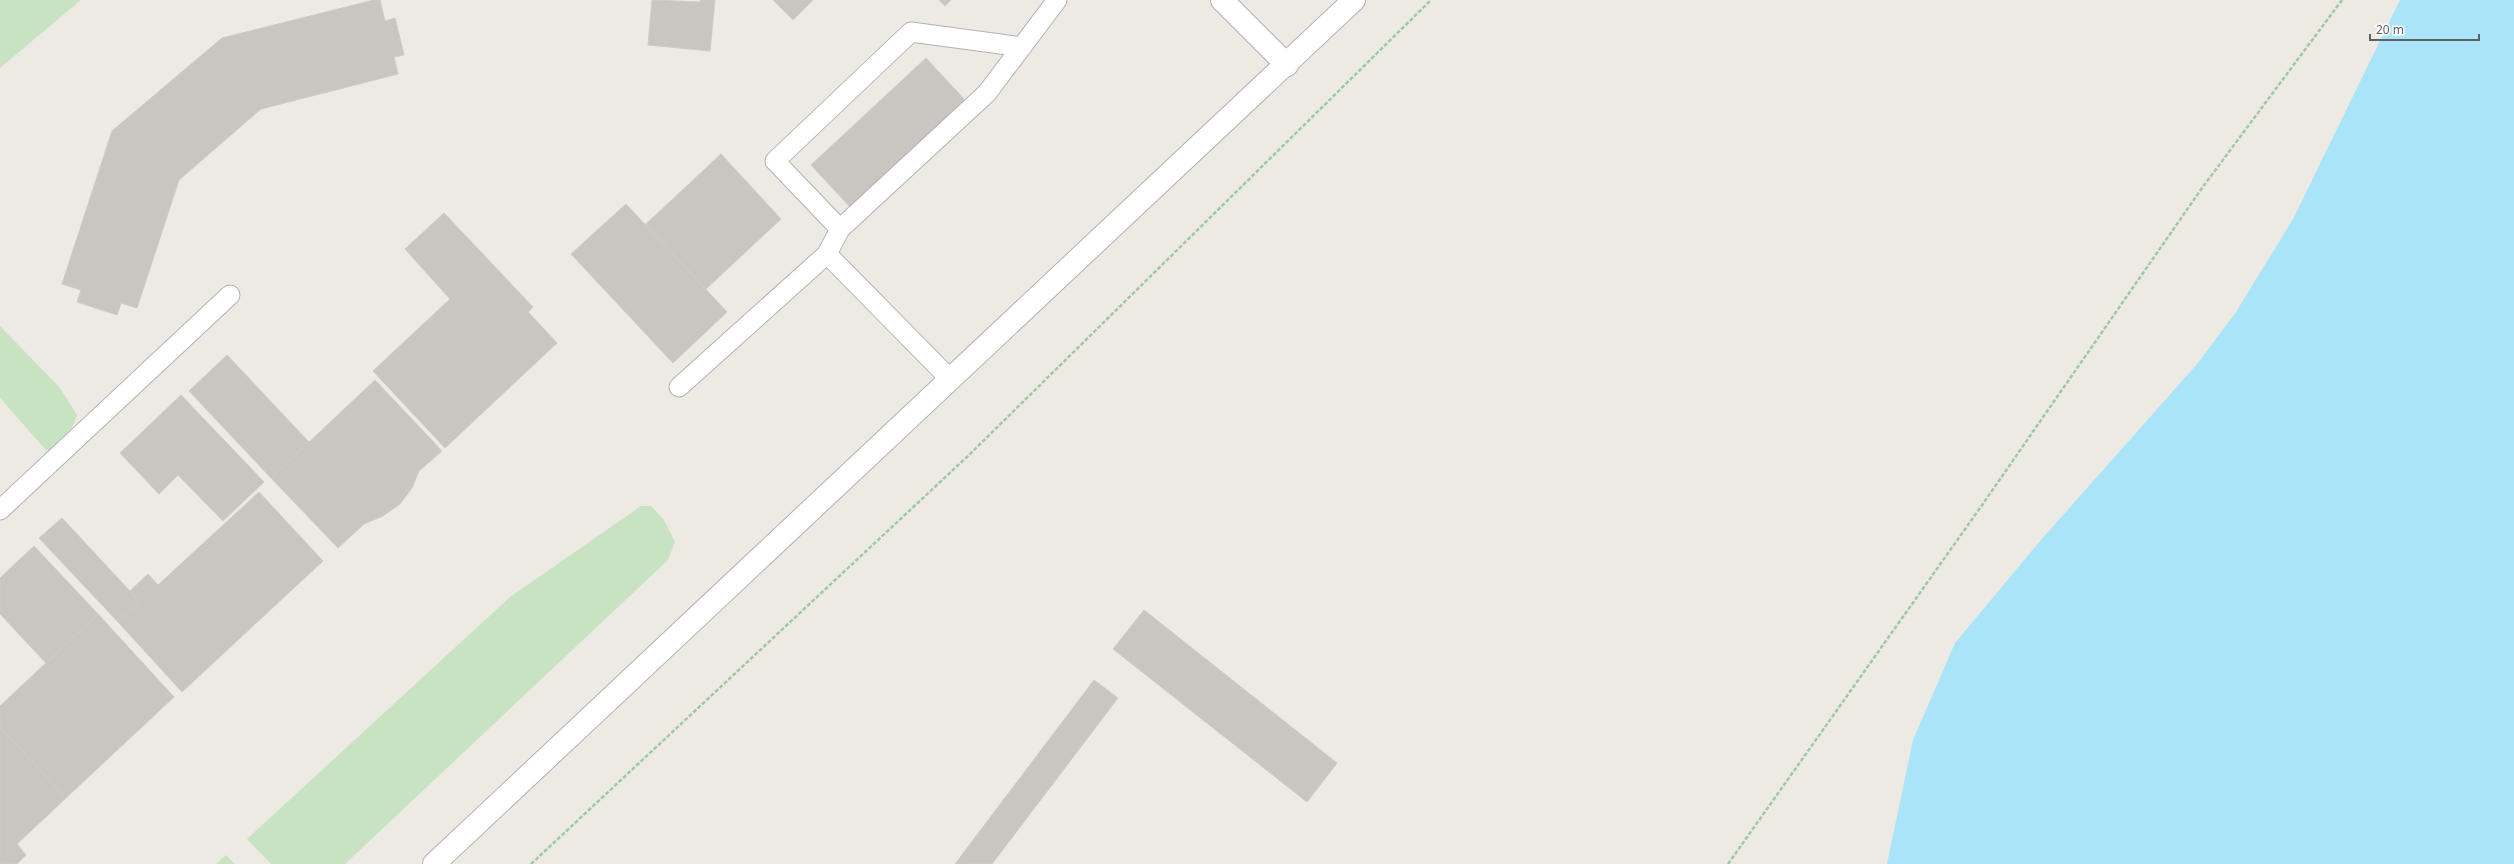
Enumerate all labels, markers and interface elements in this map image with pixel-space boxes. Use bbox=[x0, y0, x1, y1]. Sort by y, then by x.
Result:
scale bar bbox=[2370, 16, 2479, 42]
text: 20 m bbox=[2376, 21, 2404, 38]

